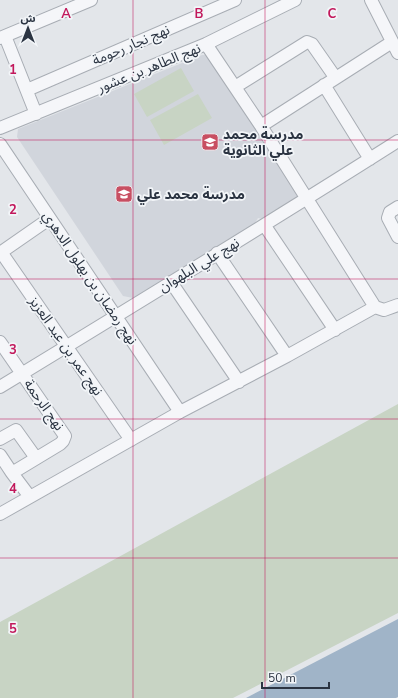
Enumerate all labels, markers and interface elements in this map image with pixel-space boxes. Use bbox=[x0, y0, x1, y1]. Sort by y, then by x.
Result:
text: A bbox=[61, 5, 71, 23]
text: B bbox=[195, 5, 204, 23]
text: C bbox=[328, 5, 337, 23]
north arrow bbox=[8, 8, 48, 48]
text: ش bbox=[20, 11, 36, 26]
street label: نهج نجار رحومة bbox=[89, 20, 173, 71]
street label: نهج الطاهر بن عشور bbox=[94, 39, 204, 99]
text: 1 bbox=[9, 61, 17, 79]
place label: مدرسة محمد علي الثانوية bbox=[223, 125, 303, 161]
school or university icon: مدرسة محمد علي الثانوية bbox=[200, 132, 220, 152]
school or university icon: مدرسة محمد علي bbox=[114, 184, 134, 204]
place label: مدرسة محمد علي bbox=[137, 185, 245, 205]
text: 2 bbox=[9, 201, 17, 219]
street label: نهج رمضان بن بهلول الدهري bbox=[37, 208, 142, 349]
street label: نهج علي البلهوان bbox=[155, 233, 244, 298]
street label: نهج عمر بن عبد العزيز bbox=[23, 292, 108, 400]
text: 3 bbox=[9, 341, 17, 359]
street label: نهج الرحمة bbox=[19, 376, 69, 435]
text: 4 bbox=[9, 480, 17, 498]
text: 5 bbox=[9, 620, 17, 638]
scale bar bbox=[262, 664, 329, 690]
text: 50 m bbox=[268, 670, 296, 686]

